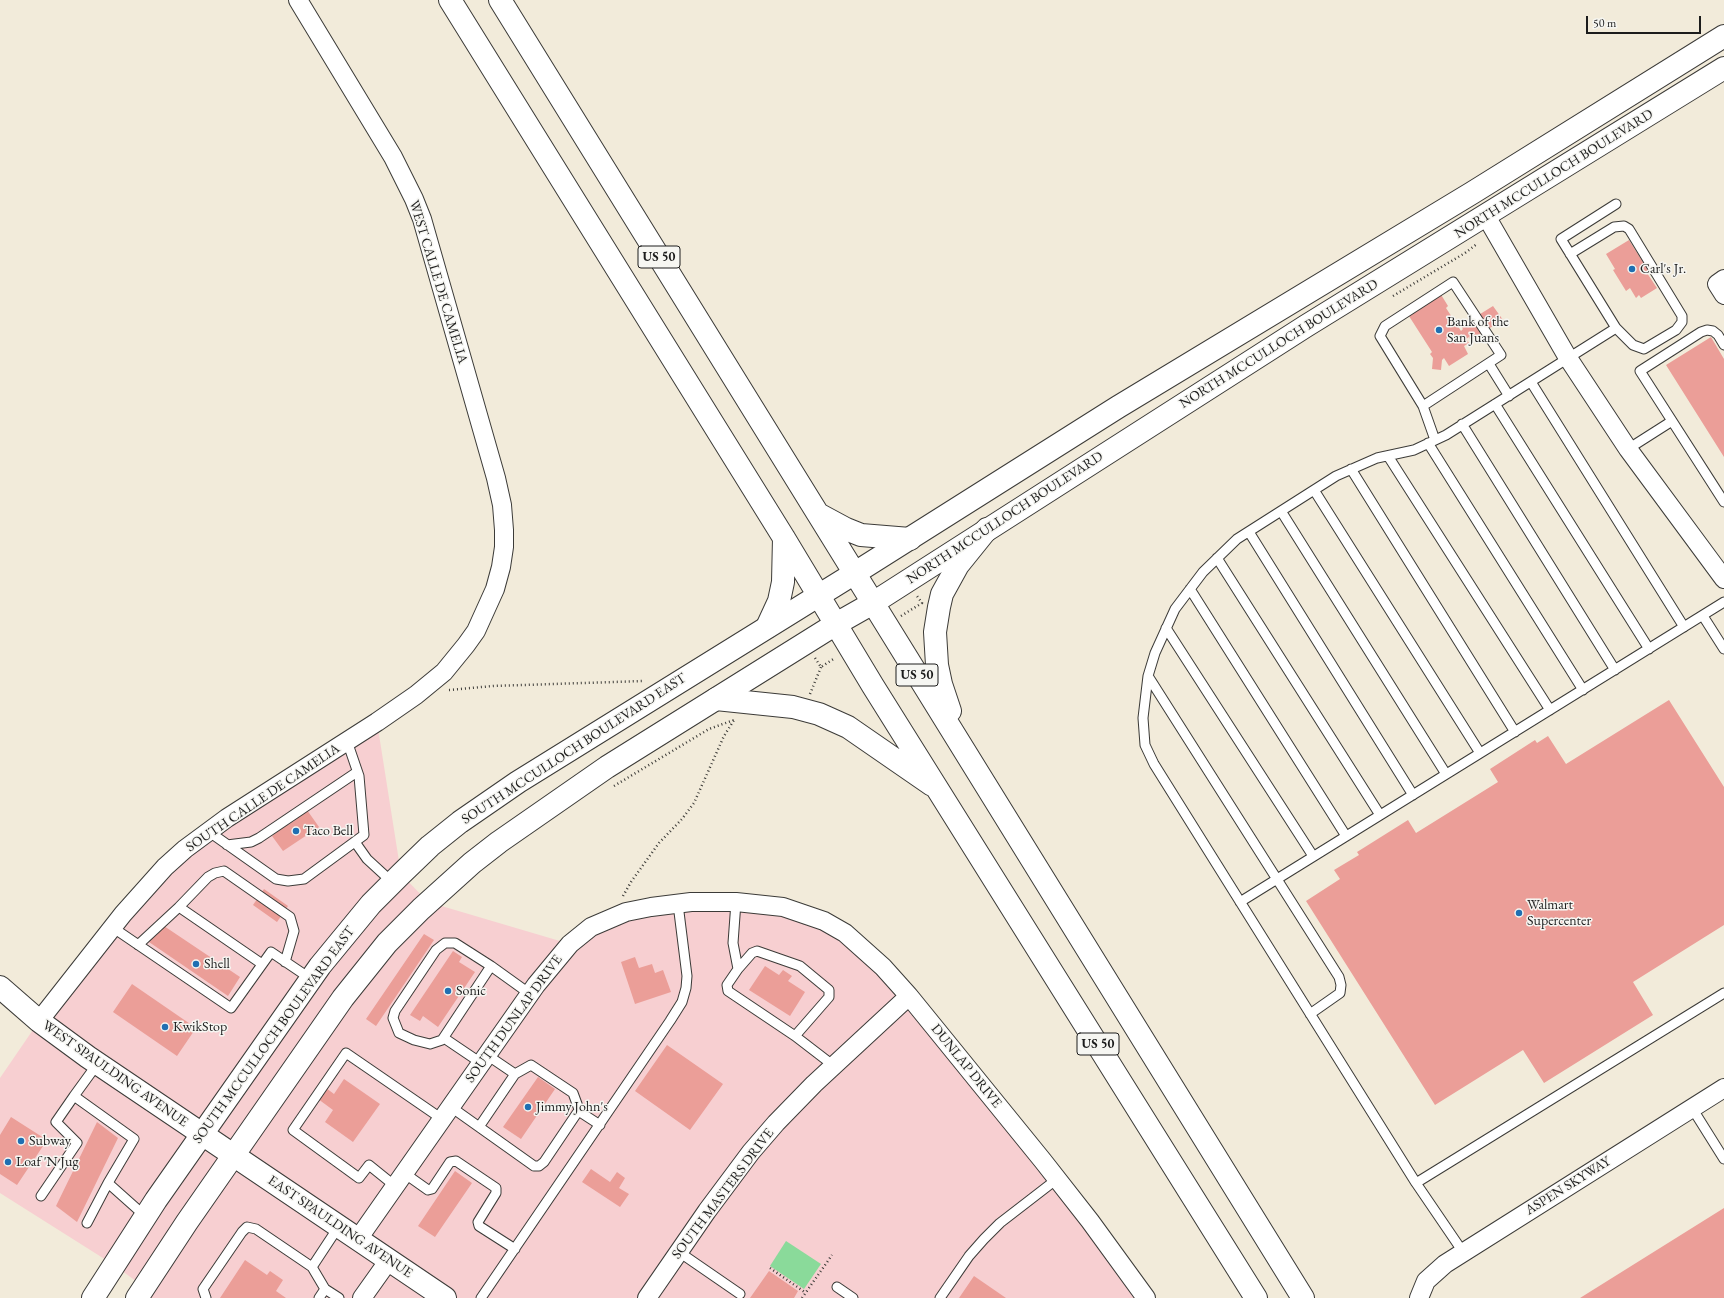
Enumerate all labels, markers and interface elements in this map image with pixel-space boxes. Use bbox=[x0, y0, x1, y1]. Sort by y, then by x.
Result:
scale bar bbox=[1588, 8, 1703, 34]
text: 50 m bbox=[1593, 15, 1616, 31]
street label: NORTH MCCULLOCH BOULEVARD bbox=[1452, 106, 1656, 242]
street label: WEST CALLE DE CAMELIA bbox=[405, 198, 471, 366]
road number: US 50 bbox=[638, 246, 680, 268]
place label: Carl's Jr. bbox=[1640, 261, 1686, 277]
marker: Carl's Jr. bbox=[1627, 264, 1637, 274]
street label: NORTH MCCULLOCH BOULEVARD bbox=[1177, 276, 1381, 412]
place label: Bank of the San Juans bbox=[1447, 314, 1509, 346]
marker: Bank of the San Juans bbox=[1434, 325, 1444, 335]
street label: NORTH MCCULLOCH BOULEVARD bbox=[904, 448, 1106, 588]
road number: US 50 bbox=[896, 664, 938, 686]
street label: SOUTH MCCULLOCH BOULEVARD EAST bbox=[459, 670, 689, 828]
street label: SOUTH CALLE DE CAMELIA bbox=[183, 740, 343, 856]
place label: Taco Bell bbox=[304, 823, 353, 839]
marker: Taco Bell bbox=[291, 826, 301, 836]
place label: Walmart Supercenter bbox=[1527, 897, 1591, 930]
marker: Walmart Supercenter bbox=[1514, 908, 1524, 918]
street label: SOUTH MCCULLOCH BOULEVARD EAST bbox=[190, 923, 358, 1147]
street label: SOUTH DUNLAP DRIVE bbox=[462, 952, 566, 1086]
place label: Shell bbox=[204, 956, 230, 972]
marker: Shell bbox=[191, 959, 201, 969]
place label: Sonic bbox=[456, 983, 486, 999]
marker: Sonic bbox=[443, 986, 453, 996]
street label: WEST SPAULDING AVENUE bbox=[39, 1017, 191, 1131]
place label: KwikStop bbox=[173, 1019, 227, 1035]
street label: DUNLAP DRIVE bbox=[927, 1021, 1005, 1111]
marker: KwikStop bbox=[160, 1022, 170, 1032]
road number: US 50 bbox=[1077, 1033, 1119, 1055]
place label: Jimmy John's bbox=[536, 1099, 608, 1115]
marker: Jimmy John's bbox=[523, 1102, 533, 1112]
street label: SOUTH MASTERS DRIVE bbox=[668, 1125, 778, 1263]
place label: Subway bbox=[29, 1133, 71, 1149]
marker: Subway bbox=[16, 1136, 26, 1146]
street label: ASPEN SKYWAY bbox=[1522, 1153, 1614, 1219]
place label: Loaf 'N Jug bbox=[16, 1154, 79, 1170]
marker: Loaf 'N Jug bbox=[3, 1157, 13, 1167]
street label: EAST SPAULDING AVENUE bbox=[264, 1172, 416, 1282]

